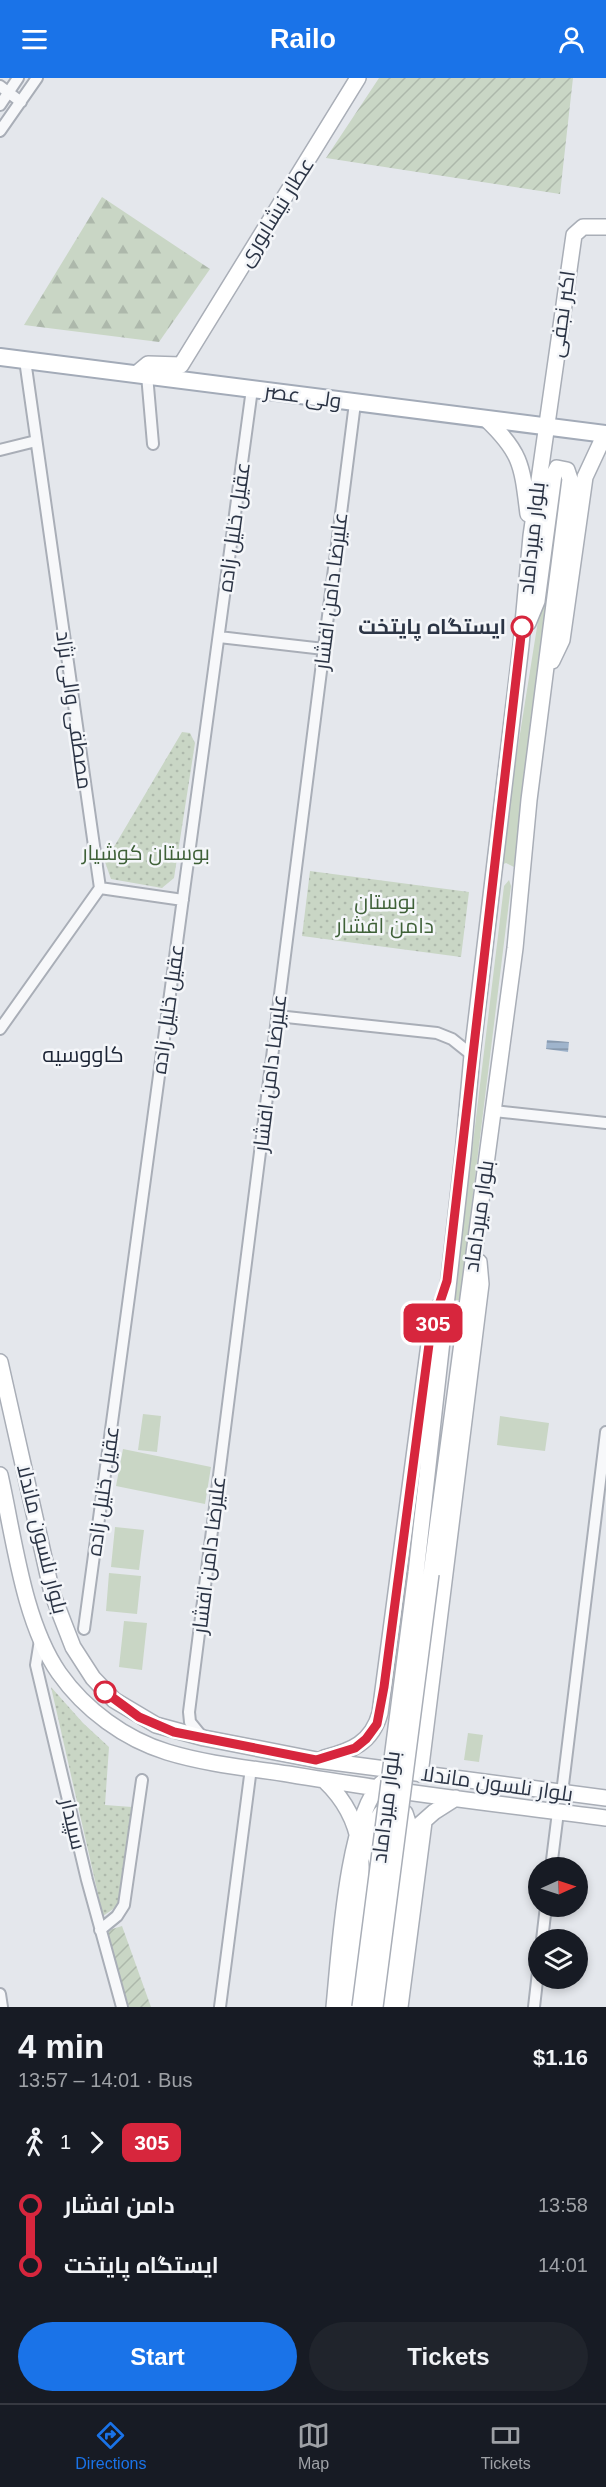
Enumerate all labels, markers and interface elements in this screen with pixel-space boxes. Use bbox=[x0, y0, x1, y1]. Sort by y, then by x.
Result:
icon: menu bbox=[18, 23, 51, 56]
icon: person bbox=[555, 23, 588, 56]
text: Railo bbox=[270, 24, 336, 54]
street label: عطار نیشابوری bbox=[233, 153, 320, 271]
street label: اکبر نجفی bbox=[544, 269, 581, 359]
street label: ولی عصر bbox=[262, 379, 343, 414]
street label: عقیل خلیل زاده bbox=[213, 461, 256, 594]
street label: بلوار میرداماد bbox=[514, 481, 550, 595]
street label: علیرضا دامن افشار bbox=[309, 511, 354, 672]
place label: ایستگاه پایتخت bbox=[358, 615, 506, 642]
marker: ایستگاه پایتخت bbox=[511, 616, 533, 638]
street label: مصطفی والی نژاد bbox=[50, 629, 97, 791]
park label: بوستان کوشیار bbox=[81, 841, 210, 866]
park label: بوستان دامن افشار bbox=[335, 890, 434, 939]
street label: عقیل خلیل زاده bbox=[147, 943, 190, 1076]
street label: علیرضا دامن افشار bbox=[248, 993, 293, 1154]
district label: کاووسیه bbox=[42, 1042, 124, 1067]
street label: بلوار میرداماد bbox=[459, 1158, 499, 1274]
line badge: 305 bbox=[398, 1304, 468, 1342]
text: 305 bbox=[415, 1312, 451, 1335]
street label: عقیل خلیل زاده bbox=[82, 1425, 125, 1558]
street label: بلوار نلسون ماندلا bbox=[11, 1462, 72, 1617]
street label: علیرضا دامن افشار bbox=[187, 1475, 232, 1636]
unlabelled marker bbox=[94, 1681, 116, 1703]
street label: بلوار میرداماد bbox=[367, 1750, 405, 1864]
street label: بلوار نلسون ماندلا bbox=[419, 1761, 575, 1808]
street label: سپیدار bbox=[54, 1795, 91, 1852]
north arrow bbox=[528, 1857, 588, 1917]
map controls bbox=[528, 1857, 588, 1989]
button: layers bbox=[528, 1929, 588, 1989]
text: 4 min bbox=[18, 2028, 104, 2065]
text: $1.16 bbox=[533, 2045, 588, 2070]
text: 13:57 – 14:01 · Bus bbox=[18, 2069, 193, 2091]
icon: walk bbox=[18, 2126, 51, 2159]
icon: forward bbox=[80, 2126, 113, 2159]
text: 1 bbox=[60, 2131, 71, 2153]
text: 305 bbox=[134, 2131, 169, 2154]
text: دامن افشار bbox=[64, 2193, 175, 2218]
text: 13:58 bbox=[538, 2194, 588, 2216]
text: ایستگاه پایتخت bbox=[64, 2253, 219, 2278]
text: 14:01 bbox=[538, 2254, 588, 2276]
button: Start bbox=[18, 2322, 297, 2391]
button: Tickets bbox=[309, 2322, 588, 2391]
tab: Directions bbox=[75, 2419, 146, 2473]
tab: Map bbox=[297, 2419, 330, 2473]
tab: Tickets bbox=[481, 2419, 531, 2473]

